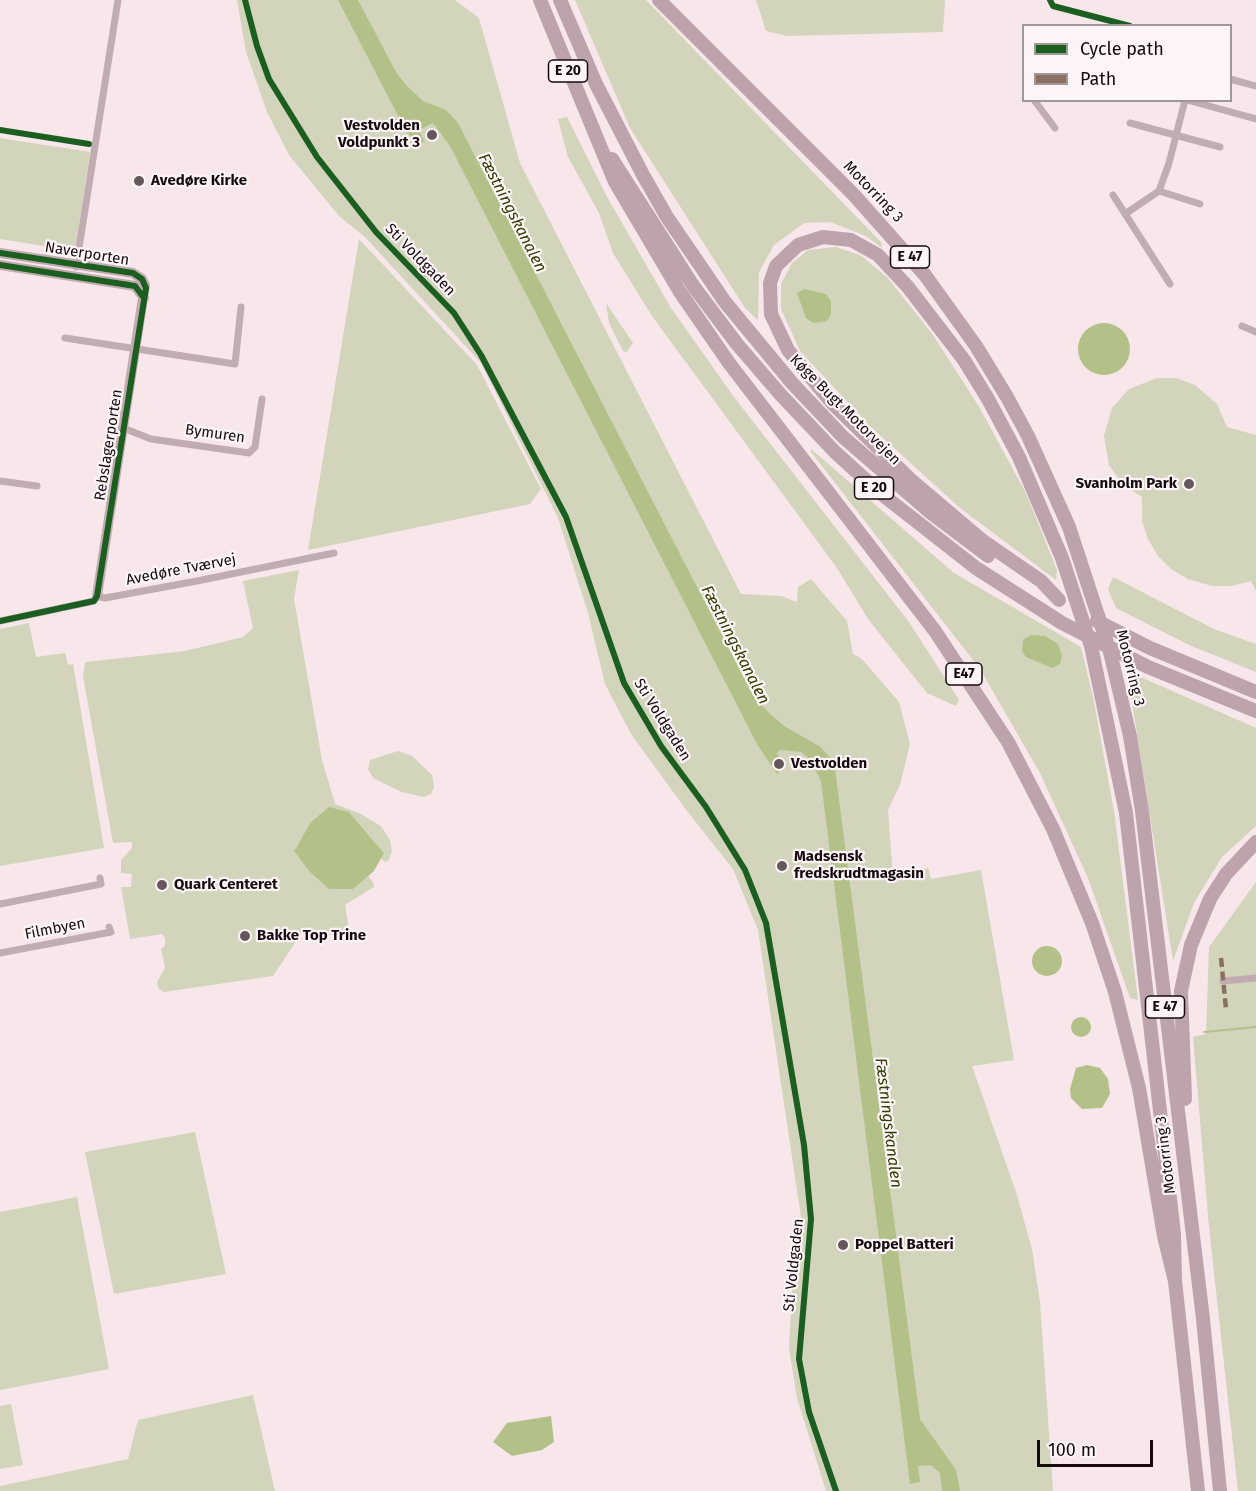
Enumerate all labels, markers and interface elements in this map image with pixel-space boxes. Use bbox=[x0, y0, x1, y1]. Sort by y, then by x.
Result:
legend bbox=[1022, 24, 1232, 102]
text: Cycle path bbox=[1080, 38, 1164, 60]
road number: E 20 bbox=[548, 60, 588, 82]
text: Path bbox=[1080, 68, 1116, 90]
place label: Vestvolden Voldpunkt 3 bbox=[338, 117, 420, 152]
marker: Vestvolden Voldpunkt 3 bbox=[425, 128, 439, 142]
water label: Fæstningskanalen bbox=[474, 150, 550, 276]
street label: Motorring 3 bbox=[839, 158, 907, 226]
place label: Avedøre Kirke bbox=[151, 172, 247, 190]
marker: Avedøre Kirke bbox=[132, 174, 146, 188]
street label: Sti Voldgaden bbox=[381, 220, 459, 300]
street label: Naverporten bbox=[44, 238, 130, 270]
road number: E 47 bbox=[890, 246, 930, 268]
street label: Køge Bugt Motorvejen bbox=[786, 351, 904, 469]
street label: Rebslagerporten bbox=[91, 388, 127, 502]
street label: Bymuren bbox=[184, 421, 246, 447]
place label: Svanholm Park bbox=[1075, 475, 1177, 493]
road number: E 20 bbox=[854, 477, 894, 499]
marker: Svanholm Park bbox=[1182, 477, 1196, 491]
street label: Avedøre Tværvej bbox=[124, 550, 238, 590]
water label: Fæstningskanalen bbox=[697, 582, 773, 708]
street label: Motorring 3 bbox=[1112, 628, 1148, 708]
road number: E47 bbox=[946, 663, 982, 685]
street label: Sti Voldgaden bbox=[630, 676, 694, 764]
place label: Vestvolden bbox=[791, 755, 867, 773]
marker: Vestvolden bbox=[772, 757, 786, 771]
place label: Madsensk fredskrudtmagasin bbox=[794, 848, 924, 883]
marker: Madsensk fredskrudtmagasin bbox=[775, 859, 789, 873]
place label: Quark Centeret bbox=[174, 876, 278, 894]
marker: Quark Centeret bbox=[155, 878, 169, 892]
street label: Filmbyen bbox=[23, 914, 87, 944]
place label: Bakke Top Trine bbox=[257, 927, 366, 945]
marker: Bakke Top Trine bbox=[238, 929, 252, 943]
road number: E 47 bbox=[1146, 996, 1184, 1018]
water label: Fæstningskanalen bbox=[870, 1057, 906, 1189]
street label: Motorring 3 bbox=[1152, 1115, 1180, 1195]
street label: Sti Voldgaden bbox=[780, 1218, 808, 1312]
place label: Poppel Batteri bbox=[855, 1236, 954, 1254]
marker: Poppel Batteri bbox=[836, 1238, 850, 1252]
scale bar bbox=[1040, 1428, 1156, 1466]
text: 100 m bbox=[1048, 1439, 1096, 1461]

